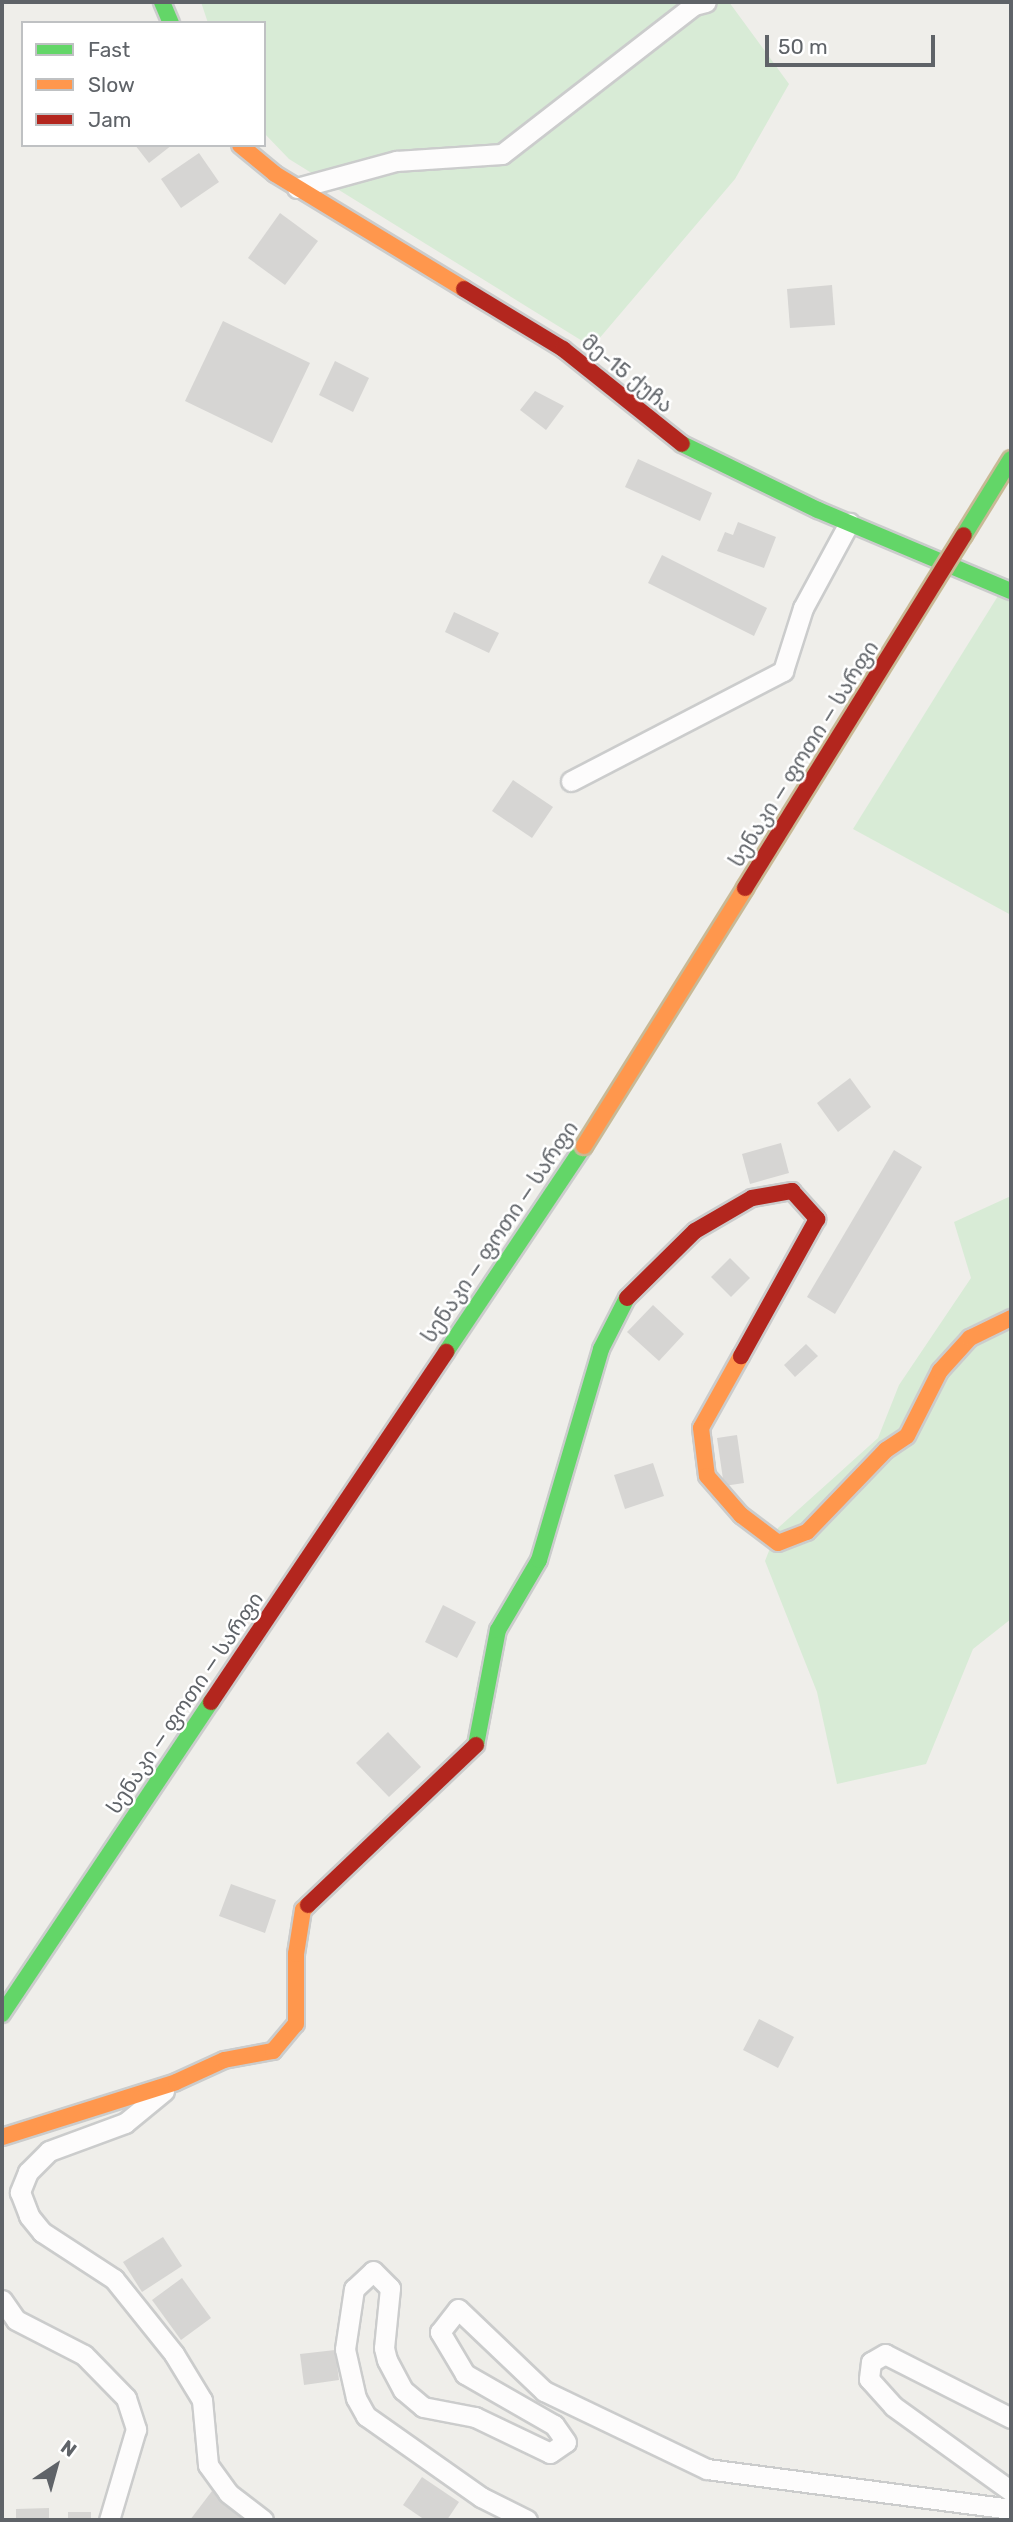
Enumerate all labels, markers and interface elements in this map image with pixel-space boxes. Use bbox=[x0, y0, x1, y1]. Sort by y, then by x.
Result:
legend bbox=[21, 21, 266, 147]
scale bar bbox=[768, 21, 938, 65]
text: 50 m bbox=[778, 34, 828, 59]
text: Fast bbox=[88, 37, 130, 62]
text: Slow bbox=[88, 72, 135, 97]
text: Jam bbox=[88, 107, 132, 132]
street label: მე-15 ქუჩა bbox=[576, 330, 678, 418]
street label: სენაკი — ფოთი — სარფი bbox=[724, 636, 884, 872]
street label: სენაკი — ფოთი — სარფი bbox=[416, 1116, 584, 1348]
street label: სენაკი — ფოთი — სარფი bbox=[101, 1587, 269, 1819]
north arrow bbox=[21, 2431, 91, 2501]
text: N bbox=[56, 2435, 81, 2462]

